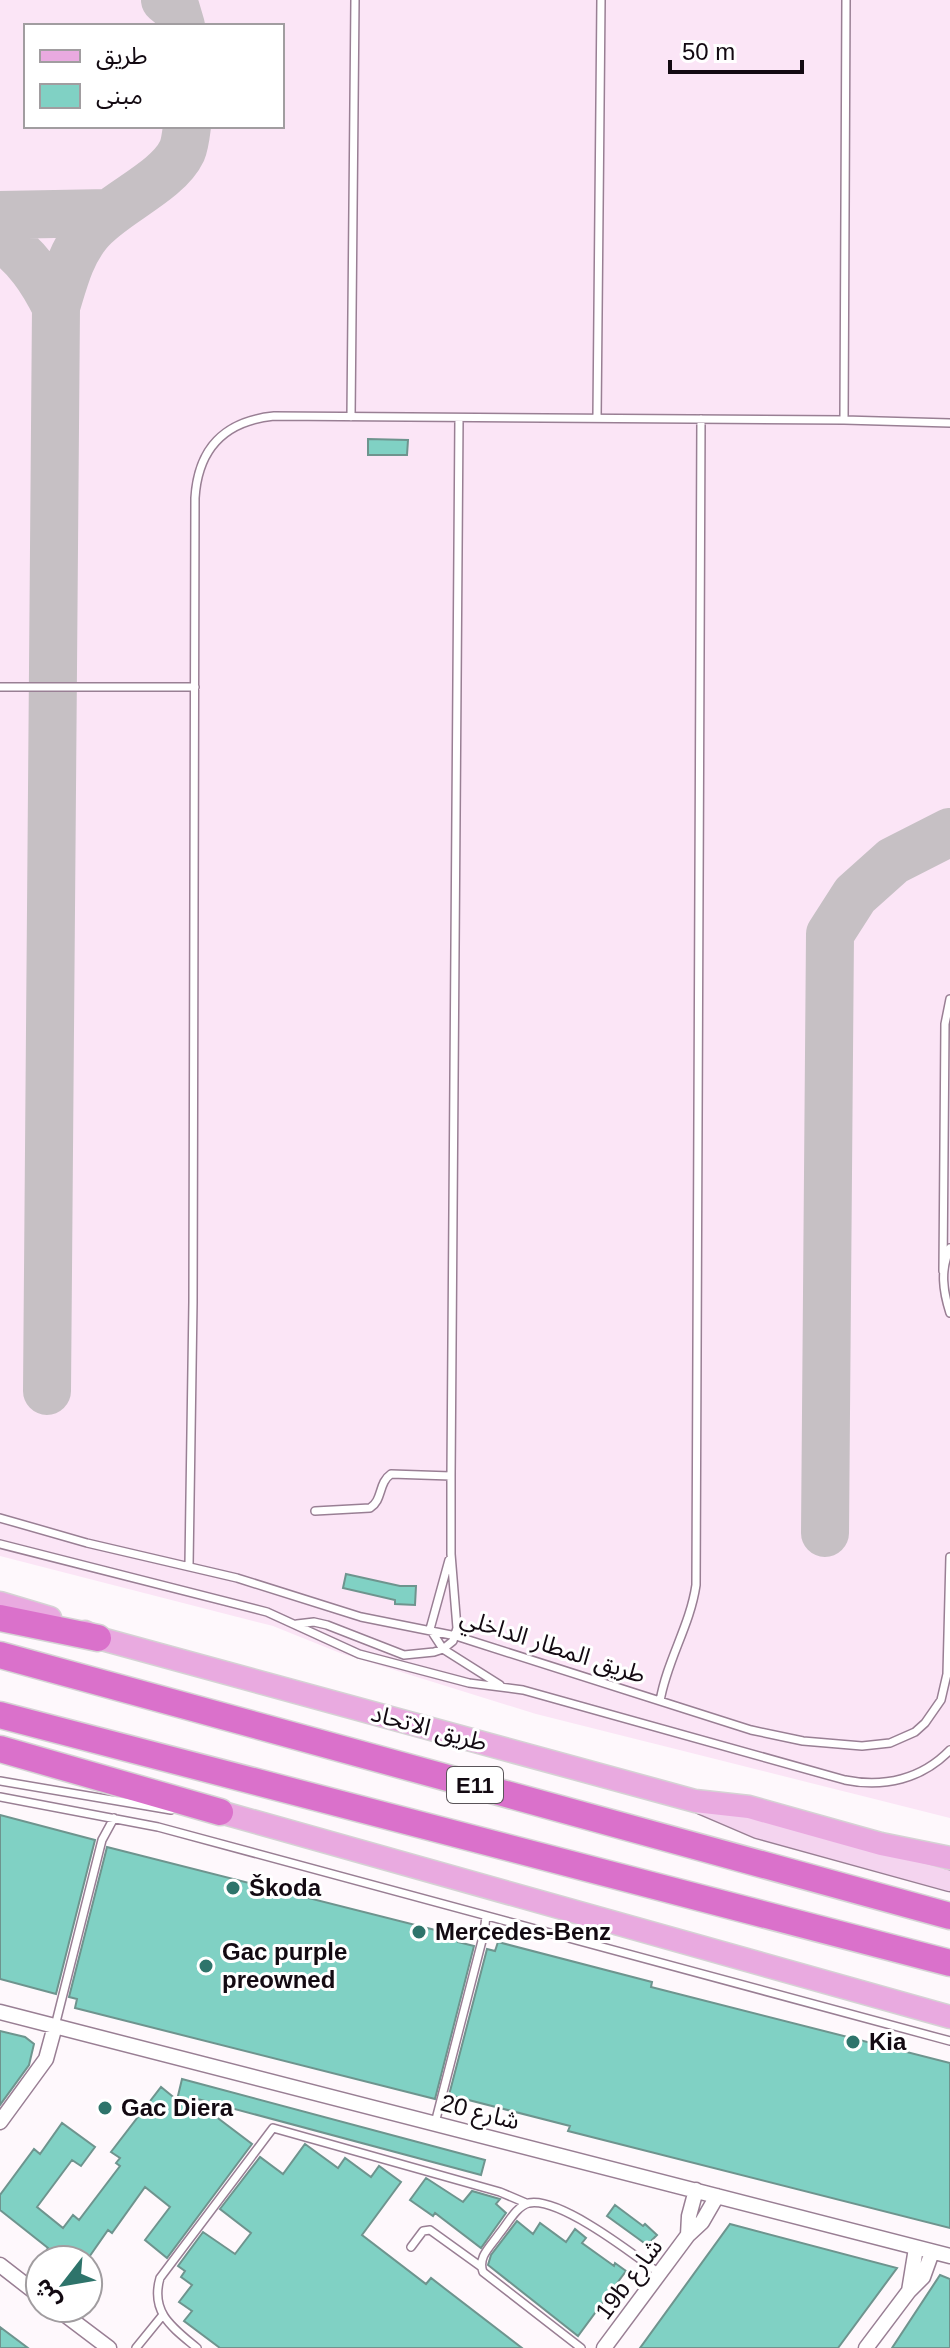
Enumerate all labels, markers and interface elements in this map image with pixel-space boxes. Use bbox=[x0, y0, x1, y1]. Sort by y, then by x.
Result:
legend bbox=[24, 24, 284, 128]
scale bar bbox=[670, 24, 802, 74]
text: 50 m bbox=[682, 38, 735, 65]
text: طريق bbox=[96, 42, 148, 71]
text: مبنى bbox=[96, 82, 143, 109]
street label: طريق المطار الداخلي bbox=[455, 1603, 649, 1693]
street label: طريق الاتحاد bbox=[368, 1699, 490, 1758]
road number: E11 bbox=[447, 1767, 503, 1803]
place label: Škoda bbox=[249, 1874, 322, 1901]
marker: Škoda bbox=[224, 1879, 242, 1897]
place label: Mercedes-Benz bbox=[435, 1918, 611, 1945]
marker: Mercedes-Benz bbox=[410, 1923, 428, 1941]
place label: Gac purple preowned bbox=[222, 1938, 347, 1993]
marker: Gac purple preowned bbox=[197, 1957, 215, 1975]
place label: Kia bbox=[869, 2028, 907, 2055]
marker: Kia bbox=[844, 2033, 862, 2051]
street label: شارع 20 bbox=[437, 2089, 522, 2138]
place label: Gac Diera bbox=[121, 2094, 234, 2121]
marker: Gac Diera bbox=[96, 2099, 114, 2117]
street label: 19b شارع bbox=[590, 2233, 671, 2327]
north arrow bbox=[24, 2244, 104, 2324]
text: ش bbox=[29, 2275, 66, 2313]

